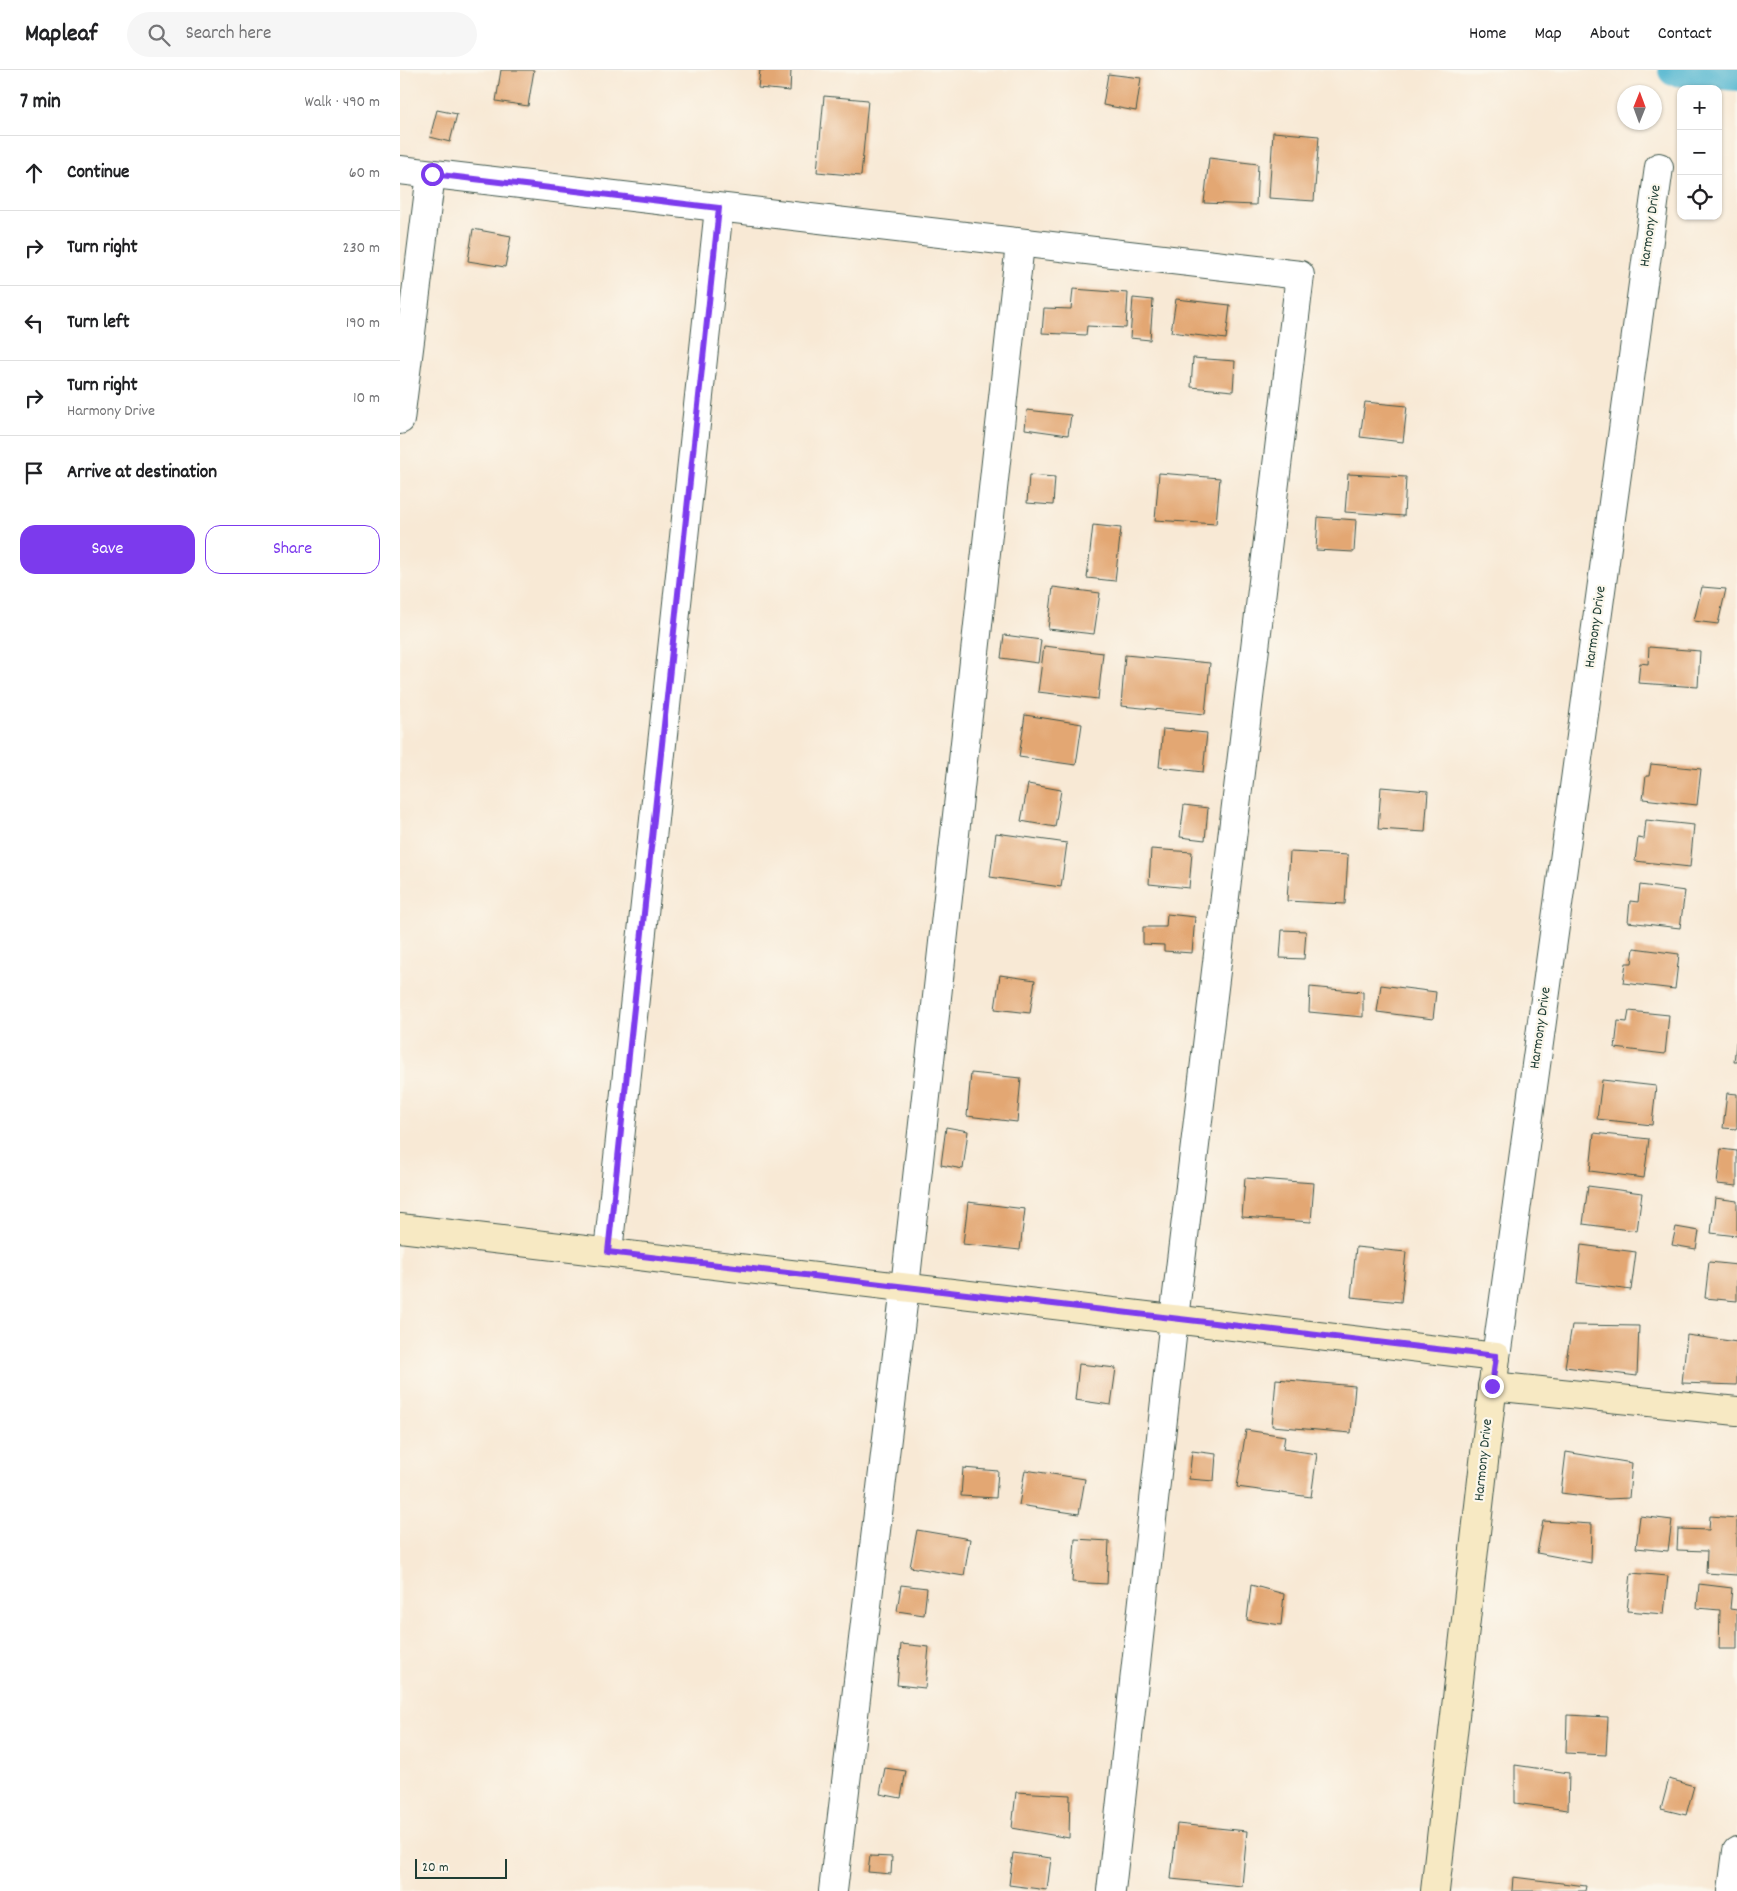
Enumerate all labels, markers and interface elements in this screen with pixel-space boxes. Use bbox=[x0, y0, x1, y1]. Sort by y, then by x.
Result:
search box bbox=[127, 12, 477, 57]
text: Mapleaf bbox=[25, 18, 97, 52]
icon: search bbox=[145, 21, 173, 49]
text: Search here bbox=[185, 21, 271, 48]
text: Home bbox=[1469, 22, 1506, 47]
text: Map bbox=[1534, 22, 1562, 47]
text: About bbox=[1590, 22, 1630, 47]
text: Contact bbox=[1658, 22, 1712, 47]
north arrow bbox=[1617, 85, 1662, 130]
map controls bbox=[1677, 85, 1722, 220]
button: + bbox=[1677, 85, 1722, 130]
text: 7 min bbox=[20, 88, 61, 118]
text: Walk · 490 m bbox=[305, 91, 380, 114]
button: − bbox=[1677, 130, 1722, 175]
icon: ahead bbox=[20, 159, 48, 187]
text: Continue bbox=[67, 160, 129, 187]
text: 60 m bbox=[349, 162, 380, 185]
route start bbox=[421, 163, 444, 186]
button: locate bbox=[1677, 175, 1722, 220]
street label: Harmony Drive bbox=[1634, 183, 1668, 268]
icon: right bbox=[20, 234, 48, 262]
text: Turn right bbox=[67, 235, 138, 262]
text: 230 m bbox=[343, 237, 380, 260]
icon: left bbox=[20, 309, 48, 337]
text: Turn left bbox=[67, 310, 130, 337]
text: 190 m bbox=[346, 312, 380, 335]
text: Turn right bbox=[67, 373, 138, 400]
icon: right bbox=[20, 384, 48, 412]
text: 10 m bbox=[353, 387, 380, 410]
text: Harmony Drive bbox=[67, 400, 155, 423]
icon: arrive bbox=[20, 459, 48, 487]
text: Arrive at destination bbox=[67, 460, 217, 487]
button: Save bbox=[20, 525, 195, 574]
button: Share bbox=[205, 525, 380, 574]
street label: Harmony Drive bbox=[1579, 584, 1613, 669]
street label: Harmony Drive bbox=[1524, 985, 1558, 1070]
route end bbox=[1481, 1375, 1504, 1398]
street label: Harmony Drive bbox=[1469, 1417, 1499, 1502]
scale bar bbox=[415, 1856, 508, 1879]
text: 20 m bbox=[422, 1858, 449, 1878]

